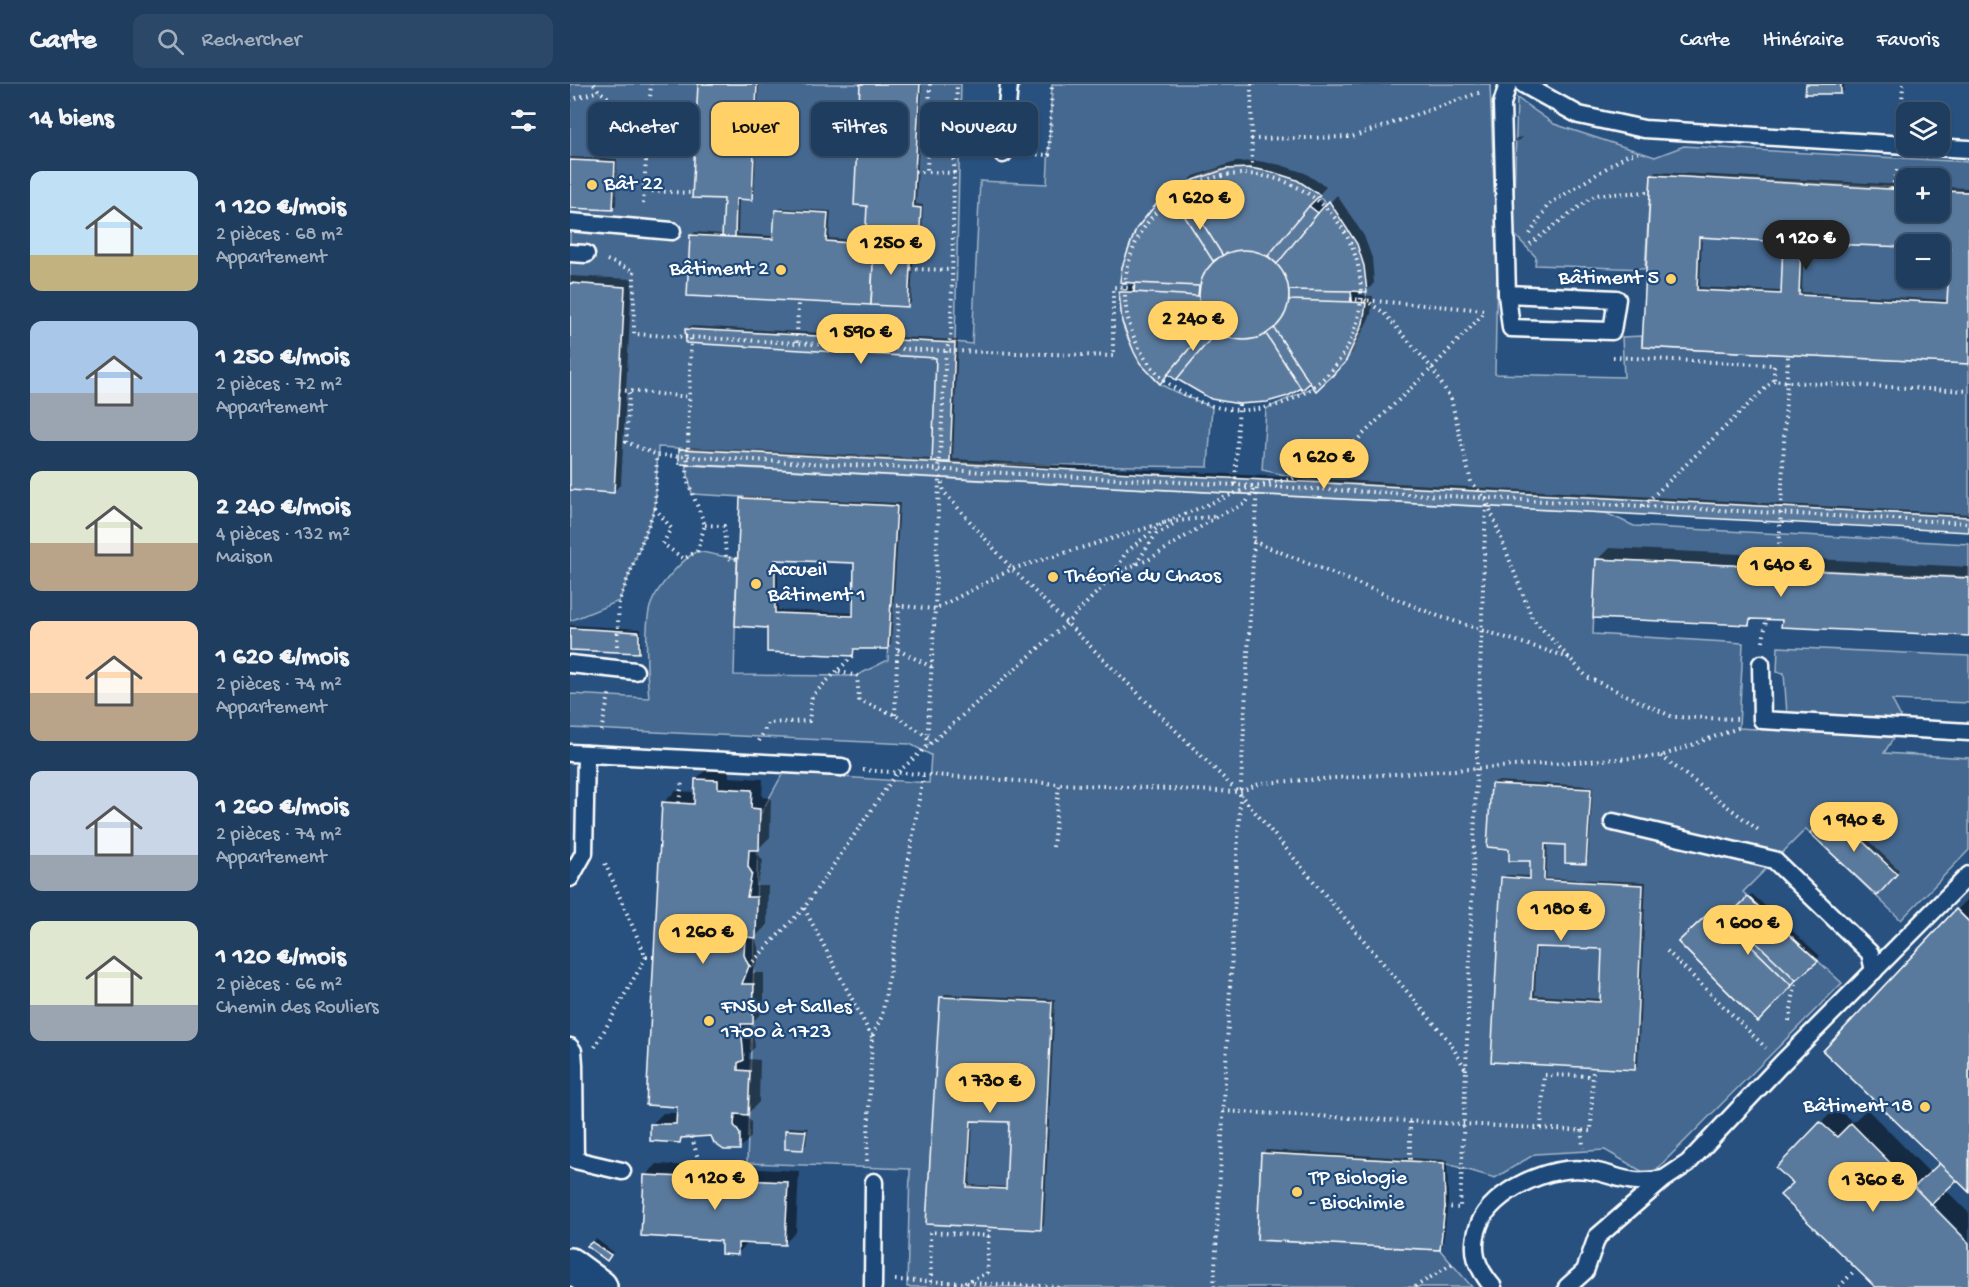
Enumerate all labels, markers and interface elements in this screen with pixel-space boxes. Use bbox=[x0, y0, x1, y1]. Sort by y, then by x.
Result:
search box bbox=[133, 14, 553, 68]
text: Carte bbox=[30, 25, 97, 58]
icon: search bbox=[154, 25, 187, 58]
text: Rechercher bbox=[202, 28, 301, 54]
text: Carte bbox=[1680, 29, 1730, 54]
text: Itinéraire bbox=[1763, 29, 1844, 54]
text: Favoris bbox=[1877, 29, 1939, 54]
chip: Acheter bbox=[588, 102, 699, 156]
chip: Louer bbox=[711, 102, 799, 156]
chip: Filtres bbox=[811, 102, 908, 156]
chip: Nouveau bbox=[920, 102, 1038, 156]
map controls bbox=[1896, 102, 1950, 288]
button: layers bbox=[1896, 102, 1950, 156]
icon: filters bbox=[507, 104, 540, 137]
text: 14 biens bbox=[30, 105, 114, 136]
button: + bbox=[1896, 168, 1950, 222]
place label: Bât 22 bbox=[603, 172, 663, 198]
marker: Bât 22 bbox=[585, 178, 599, 192]
pin: 1 620 € bbox=[1145, 180, 1255, 231]
text: 1 620 € bbox=[1170, 188, 1230, 211]
text: 1 120 €/mois bbox=[216, 193, 346, 224]
icon: home bbox=[78, 195, 150, 267]
pin: 1 120 € bbox=[1751, 220, 1861, 271]
text: 2 pièces · 68 m² bbox=[216, 224, 343, 247]
pin: 1 250 € bbox=[836, 225, 946, 276]
text: 1 120 € bbox=[1777, 228, 1835, 251]
text: 1 250 € bbox=[860, 233, 922, 256]
button: − bbox=[1896, 234, 1950, 288]
text: Appartement bbox=[216, 247, 326, 270]
place label: Bâtiment 2 bbox=[668, 257, 769, 283]
marker: Bâtiment 2 bbox=[774, 263, 788, 277]
place label: Bâtiment 5 bbox=[1558, 266, 1659, 292]
marker: Bâtiment 5 bbox=[1664, 272, 1678, 286]
pin: 2 240 € bbox=[1138, 301, 1248, 352]
text: 2 240 € bbox=[1162, 309, 1224, 332]
pin: 1 590 € bbox=[806, 314, 916, 365]
text: 1 590 € bbox=[830, 322, 892, 345]
text: 1 250 €/mois bbox=[216, 343, 349, 374]
icon: home bbox=[78, 345, 150, 417]
text: 2 pièces · 72 m² bbox=[216, 374, 342, 397]
text: Appartement bbox=[216, 397, 326, 420]
pin: 1 620 € bbox=[1269, 439, 1379, 490]
text: 1 620 € bbox=[1294, 447, 1354, 470]
text: 2 240 €/mois bbox=[216, 493, 350, 524]
icon: home bbox=[78, 495, 150, 567]
text: 4 pièces · 132 m² bbox=[216, 524, 350, 547]
text: Maison bbox=[216, 547, 273, 570]
pin: 1 640 € bbox=[1726, 547, 1836, 598]
text: 1 640 € bbox=[1751, 555, 1811, 578]
place label: Accueil Bâtiment 1 bbox=[767, 558, 866, 609]
place label: Théorie du Chaos bbox=[1063, 564, 1222, 590]
marker: Théorie du Chaos bbox=[1046, 570, 1060, 584]
marker: Accueil Bâtiment 1 bbox=[749, 577, 763, 591]
text: 1 620 €/mois bbox=[216, 643, 348, 674]
icon: home bbox=[78, 645, 150, 717]
text: 2 pièces · 74 m² bbox=[216, 674, 342, 697]
text: Appartement bbox=[216, 697, 326, 720]
text: 1 260 €/mois bbox=[216, 793, 348, 824]
icon: home bbox=[78, 795, 150, 867]
pin: 1 940 € bbox=[1799, 802, 1909, 853]
text: 1 940 € bbox=[1824, 810, 1884, 833]
text: 2 pièces · 74 m² bbox=[216, 824, 342, 847]
text: Appartement bbox=[216, 847, 326, 870]
pin: 1 180 € bbox=[1506, 891, 1616, 942]
text: 1 180 € bbox=[1531, 899, 1591, 922]
pin: 1 600 € bbox=[1693, 905, 1803, 956]
text: 1 600 € bbox=[1717, 913, 1779, 936]
pin: 1 260 € bbox=[648, 914, 758, 965]
text: 1 260 € bbox=[673, 922, 733, 945]
text: 1 120 €/mois bbox=[216, 943, 346, 974]
icon: home bbox=[78, 945, 150, 1017]
text: 2 pièces · 66 m² bbox=[216, 974, 342, 997]
place label: FNSU et Salles 1700 à 1723 bbox=[720, 995, 853, 1046]
text: Chemin des Rouliers bbox=[216, 997, 379, 1020]
marker: FNSU et Salles 1700 à 1723 bbox=[702, 1014, 716, 1028]
pin: 1 730 € bbox=[935, 1063, 1045, 1114]
text: 1 730 € bbox=[959, 1071, 1021, 1094]
place label: Bâtiment 18 bbox=[1802, 1094, 1913, 1120]
marker: Bâtiment 18 bbox=[1918, 1100, 1932, 1114]
pin: 1 120 € bbox=[660, 1160, 770, 1211]
pin: 1 360 € bbox=[1818, 1162, 1928, 1213]
place label: TP Biologie - Biochimie bbox=[1307, 1166, 1408, 1217]
text: 1 120 € bbox=[686, 1168, 744, 1191]
text: 1 360 € bbox=[1842, 1170, 1904, 1193]
marker: TP Biologie - Biochimie bbox=[1290, 1185, 1304, 1199]

